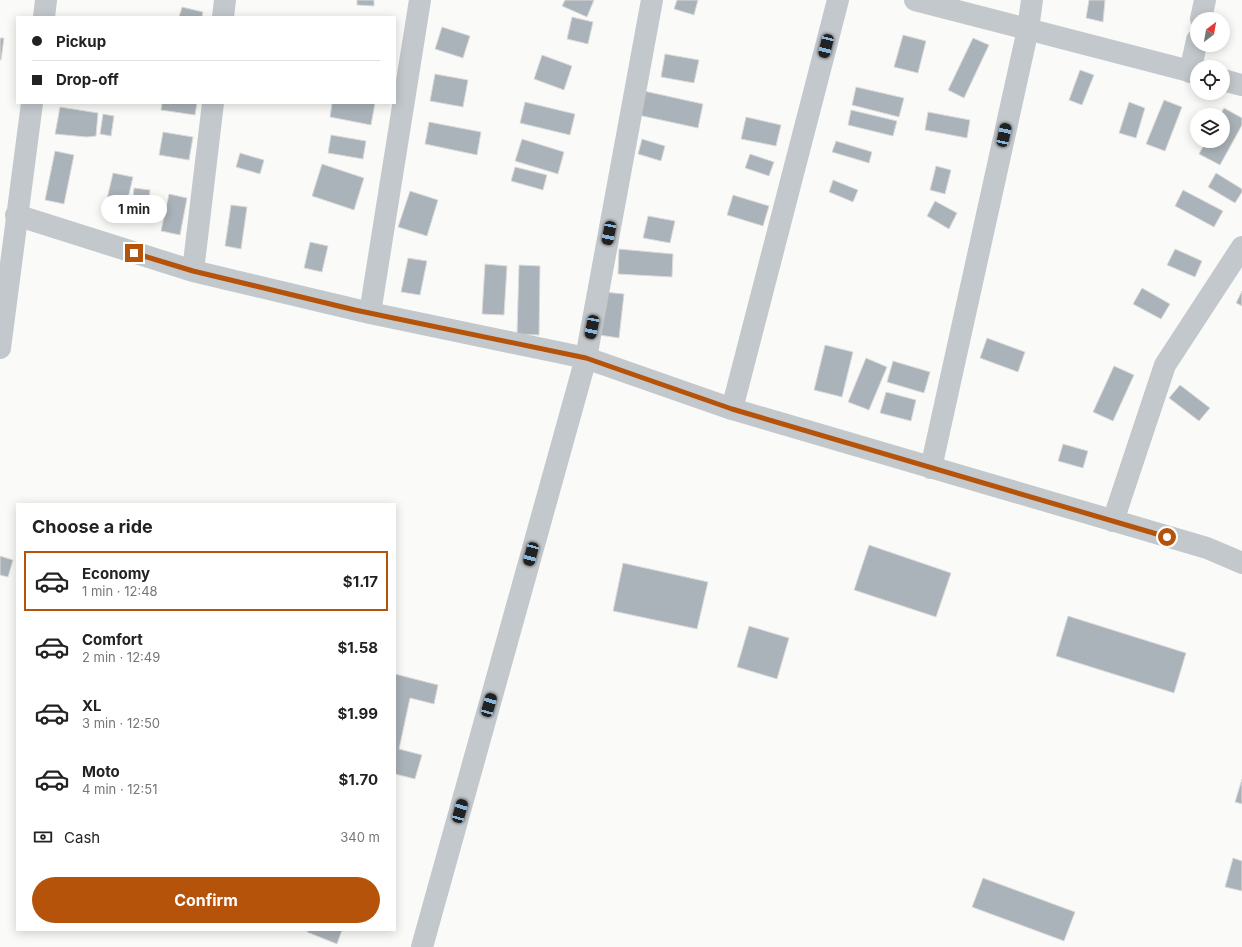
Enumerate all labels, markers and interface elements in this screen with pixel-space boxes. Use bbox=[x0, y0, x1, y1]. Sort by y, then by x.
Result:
north arrow bbox=[1190, 12, 1230, 52]
map controls bbox=[1190, 12, 1230, 148]
text: Pickup bbox=[56, 32, 106, 51]
car bbox=[817, 33, 835, 59]
button: locate bbox=[1190, 60, 1230, 100]
text: Drop-off bbox=[56, 70, 119, 89]
button: layers bbox=[1190, 108, 1230, 148]
car bbox=[996, 122, 1012, 148]
callout: 1 min bbox=[101, 195, 167, 223]
text: 1 min bbox=[118, 201, 150, 217]
car bbox=[601, 220, 617, 246]
route end bbox=[125, 244, 143, 262]
car bbox=[584, 314, 600, 340]
text: Choose a ride bbox=[32, 516, 153, 537]
route start bbox=[1158, 528, 1176, 546]
car bbox=[522, 541, 540, 567]
icon: car bbox=[34, 563, 70, 599]
text: Economy bbox=[82, 564, 150, 583]
text: $1.17 bbox=[343, 572, 378, 591]
text: 1 min · 12:48 bbox=[82, 583, 158, 599]
icon: car bbox=[34, 629, 70, 665]
text: Comfort bbox=[82, 630, 143, 649]
text: $1.58 bbox=[337, 638, 378, 657]
text: 2 min · 12:49 bbox=[82, 649, 160, 665]
car bbox=[480, 692, 498, 718]
icon: car bbox=[34, 695, 70, 731]
text: XL bbox=[82, 696, 102, 715]
text: $1.99 bbox=[337, 704, 378, 723]
text: 3 min · 12:50 bbox=[82, 715, 160, 731]
icon: car bbox=[34, 761, 70, 797]
text: Moto bbox=[82, 762, 120, 781]
text: $1.70 bbox=[338, 770, 378, 789]
text: 4 min · 12:51 bbox=[82, 781, 157, 797]
car bbox=[451, 798, 469, 824]
icon: cash bbox=[32, 826, 54, 848]
text: Cash bbox=[64, 828, 100, 847]
text: 340 m bbox=[340, 829, 380, 845]
button: Confirm bbox=[32, 877, 380, 923]

